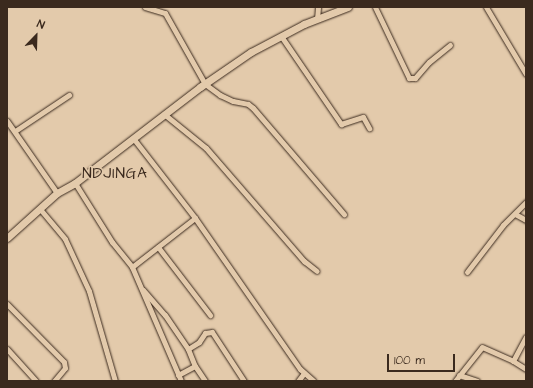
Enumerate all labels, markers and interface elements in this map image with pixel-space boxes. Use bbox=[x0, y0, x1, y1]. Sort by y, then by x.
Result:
north arrow bbox=[16, 16, 56, 56]
text: N bbox=[35, 16, 47, 33]
district label: NDJINGA bbox=[82, 165, 148, 183]
scale bar bbox=[389, 346, 457, 372]
text: 100 m bbox=[394, 352, 425, 369]

